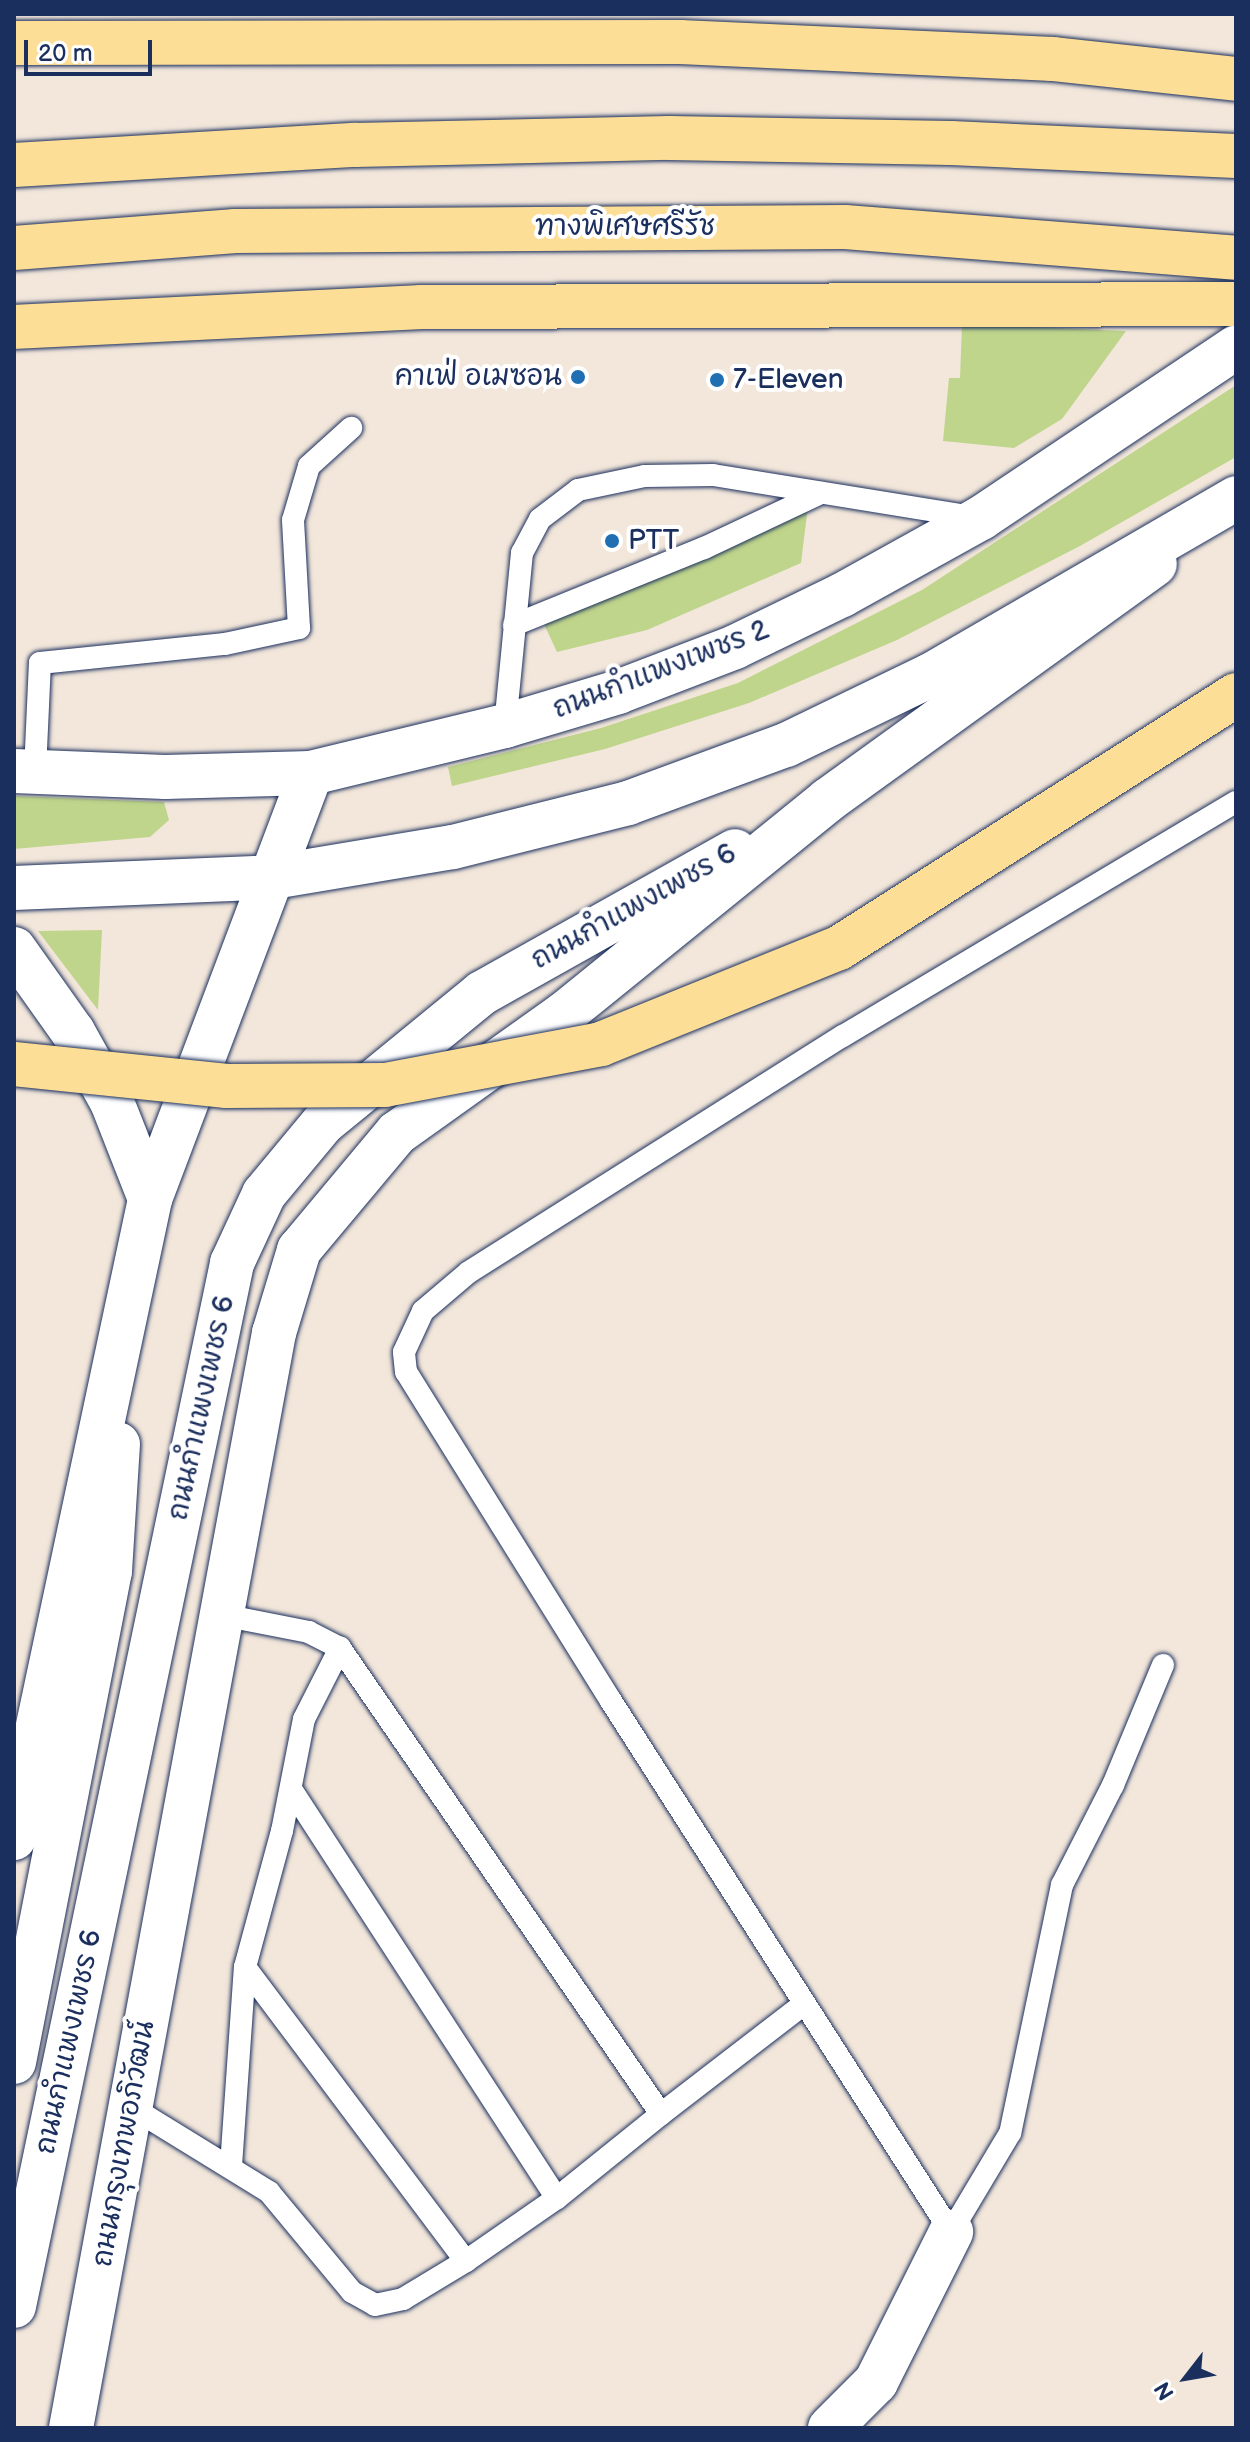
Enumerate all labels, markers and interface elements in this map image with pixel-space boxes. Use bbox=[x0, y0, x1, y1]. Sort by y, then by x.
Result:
scale bar bbox=[28, 24, 156, 74]
text: 20 m bbox=[38, 39, 93, 68]
street label: ทางพิเศษศรีรัช bbox=[535, 210, 715, 244]
place label: คาเฟ่ อเมซอน bbox=[395, 360, 562, 394]
place label: 7-Eleven bbox=[733, 363, 843, 397]
marker: คาเฟ่ อเมซอน bbox=[569, 368, 587, 386]
marker: 7-Eleven bbox=[708, 371, 726, 389]
place label: PTT bbox=[628, 524, 679, 558]
marker: PTT bbox=[603, 532, 621, 550]
street label: ถนนกำแพงเพชร 2 bbox=[548, 613, 774, 727]
street label: ถนนกำแพงเพชร 6 bbox=[526, 837, 742, 977]
street label: ถนนกำแพงเพชร 6 bbox=[162, 1293, 242, 1523]
street label: ถนนกำแพงเพชร 6 bbox=[29, 1927, 109, 2157]
street label: ถนนกรุงเทพอภิวัฒน์ bbox=[86, 2018, 162, 2270]
north arrow bbox=[1146, 2338, 1226, 2418]
text: N bbox=[1149, 2377, 1181, 2405]

